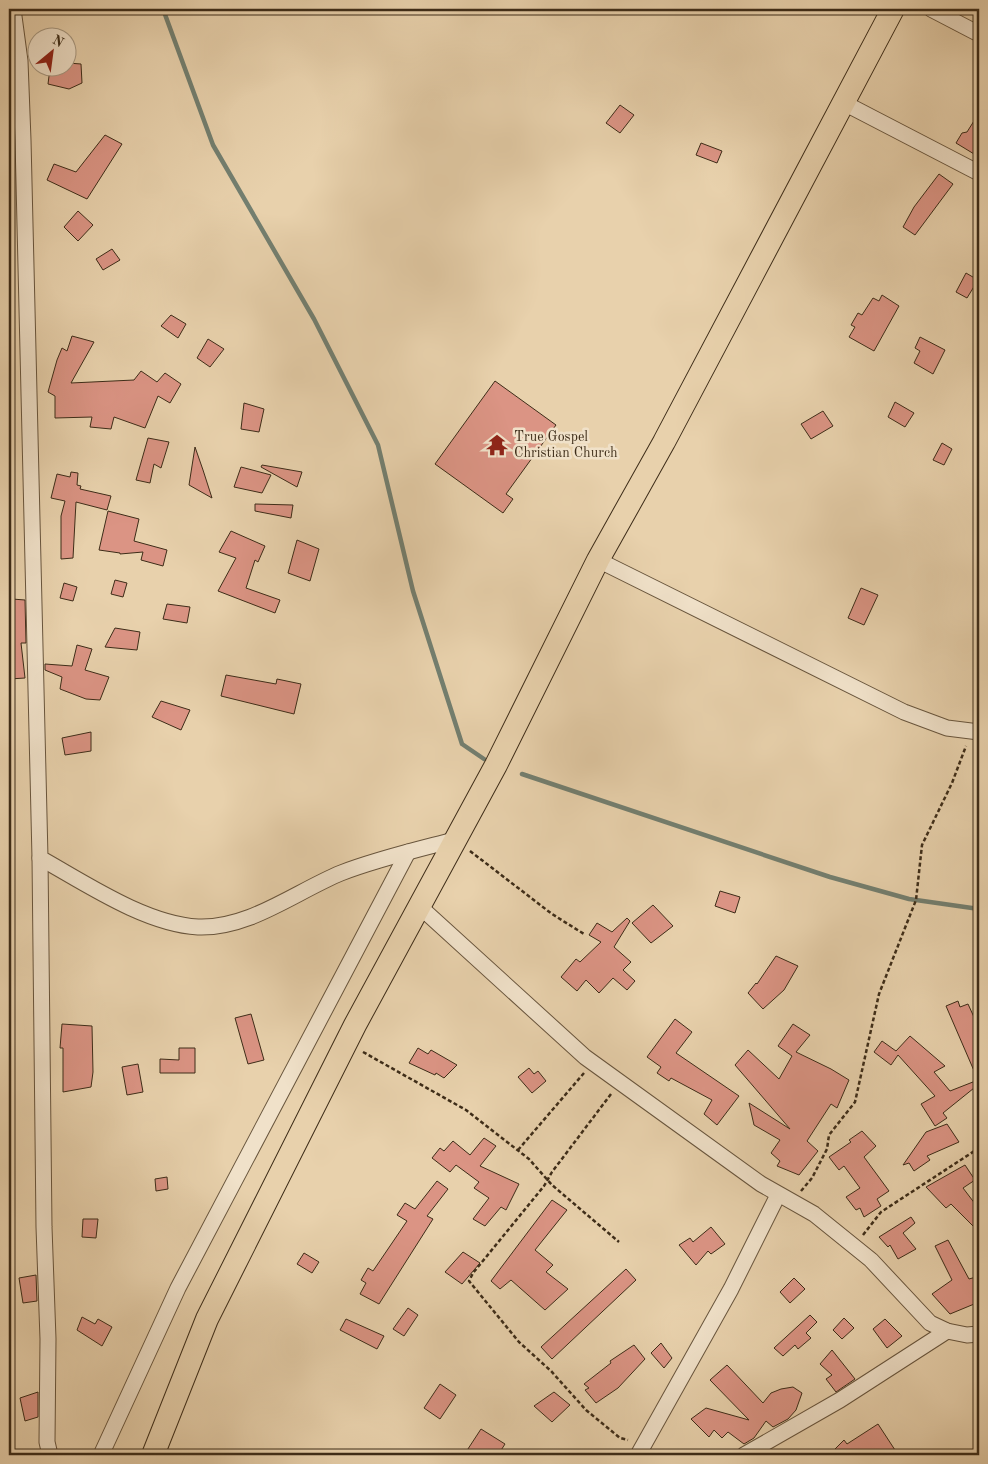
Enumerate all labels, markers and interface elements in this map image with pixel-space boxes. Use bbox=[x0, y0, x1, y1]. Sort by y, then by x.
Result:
north arrow bbox=[28, 28, 78, 78]
text: N bbox=[50, 33, 66, 50]
place label: True Gospel Christian Church bbox=[514, 430, 618, 460]
temple icon: True Gospel Christian Church bbox=[484, 432, 510, 458]

